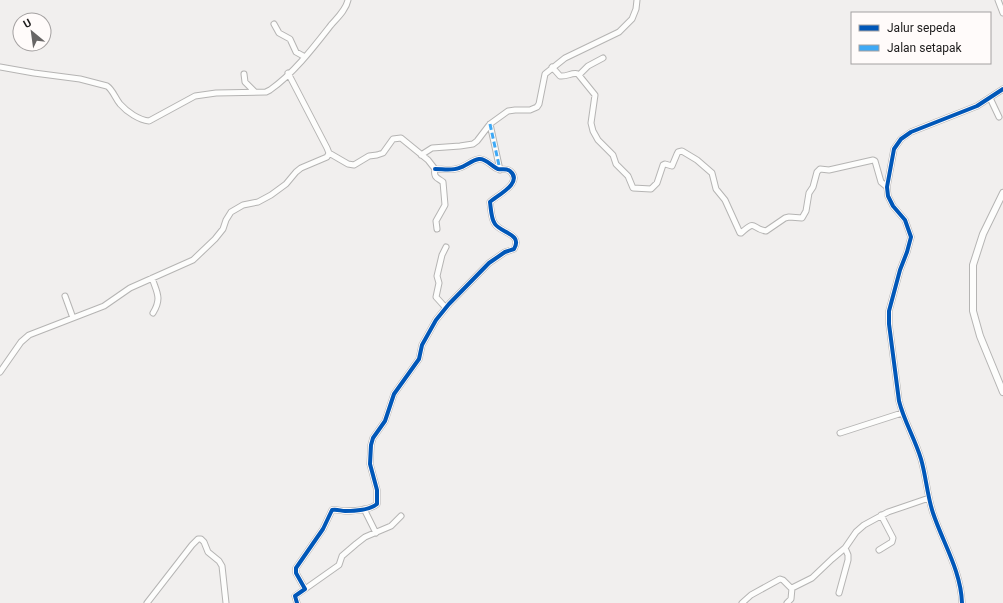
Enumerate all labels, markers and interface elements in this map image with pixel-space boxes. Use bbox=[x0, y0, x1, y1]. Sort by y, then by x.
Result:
north arrow bbox=[12, 12, 52, 52]
legend bbox=[851, 12, 991, 64]
text: U bbox=[21, 16, 34, 31]
text: Jalur sepeda bbox=[887, 21, 956, 35]
text: Jalan setapak bbox=[887, 41, 962, 55]

